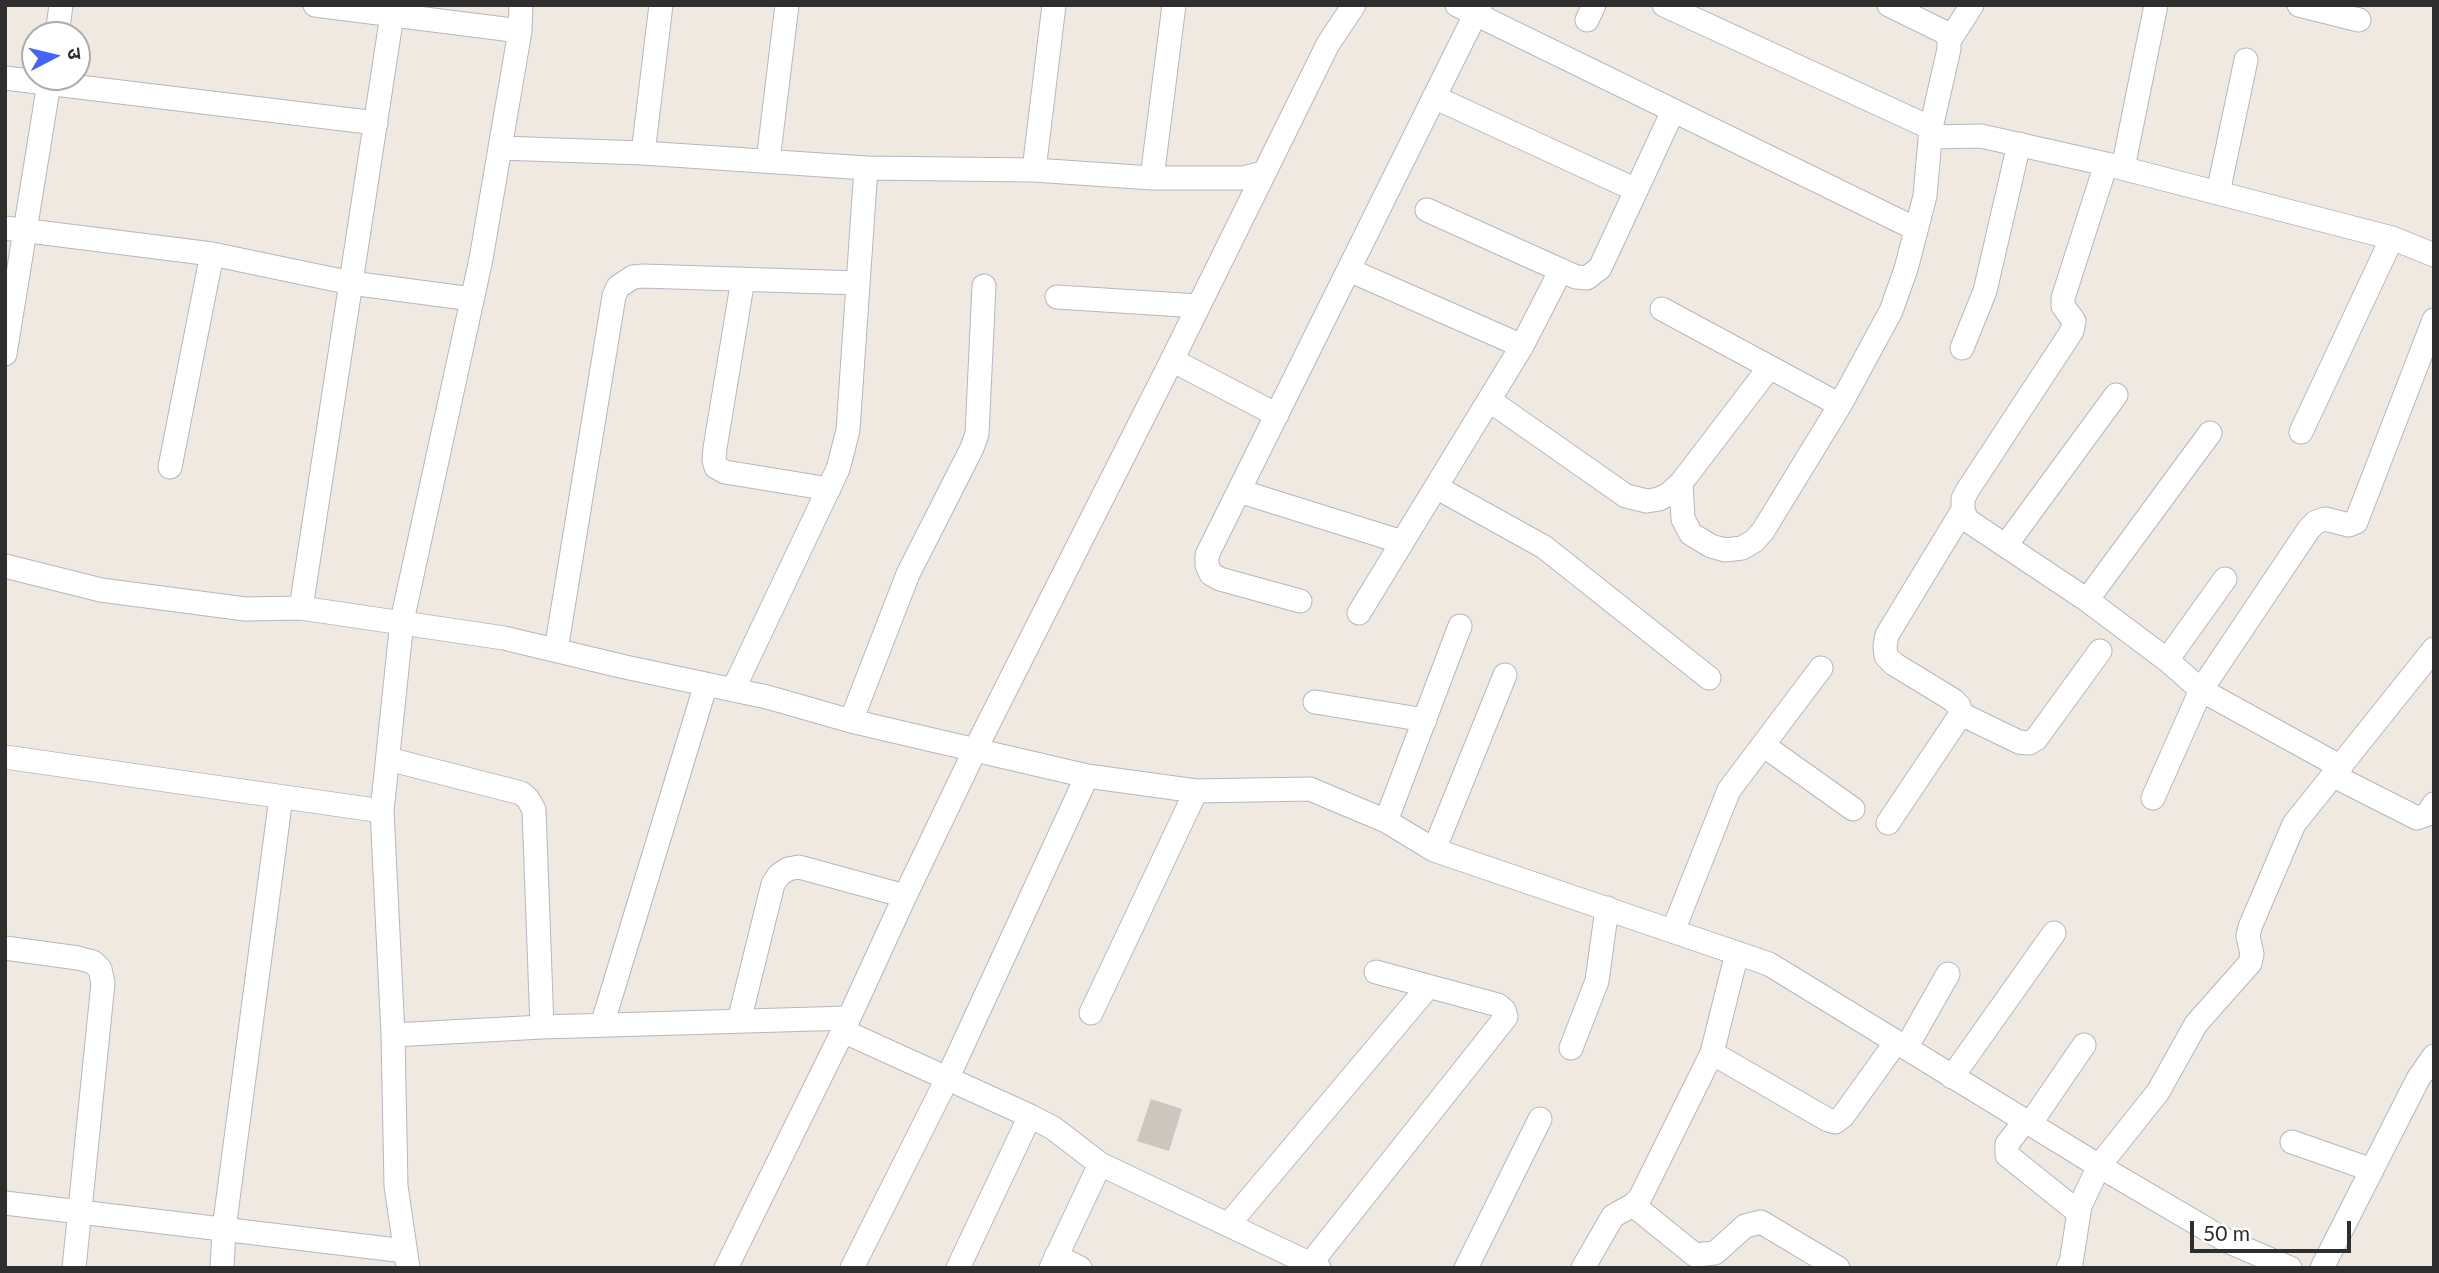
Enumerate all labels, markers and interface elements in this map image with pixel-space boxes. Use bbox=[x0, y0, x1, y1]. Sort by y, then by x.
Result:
north arrow bbox=[21, 21, 91, 91]
text: उ bbox=[63, 47, 87, 61]
scale bar bbox=[2194, 1206, 2355, 1250]
text: 50 m bbox=[2203, 1220, 2250, 1245]

